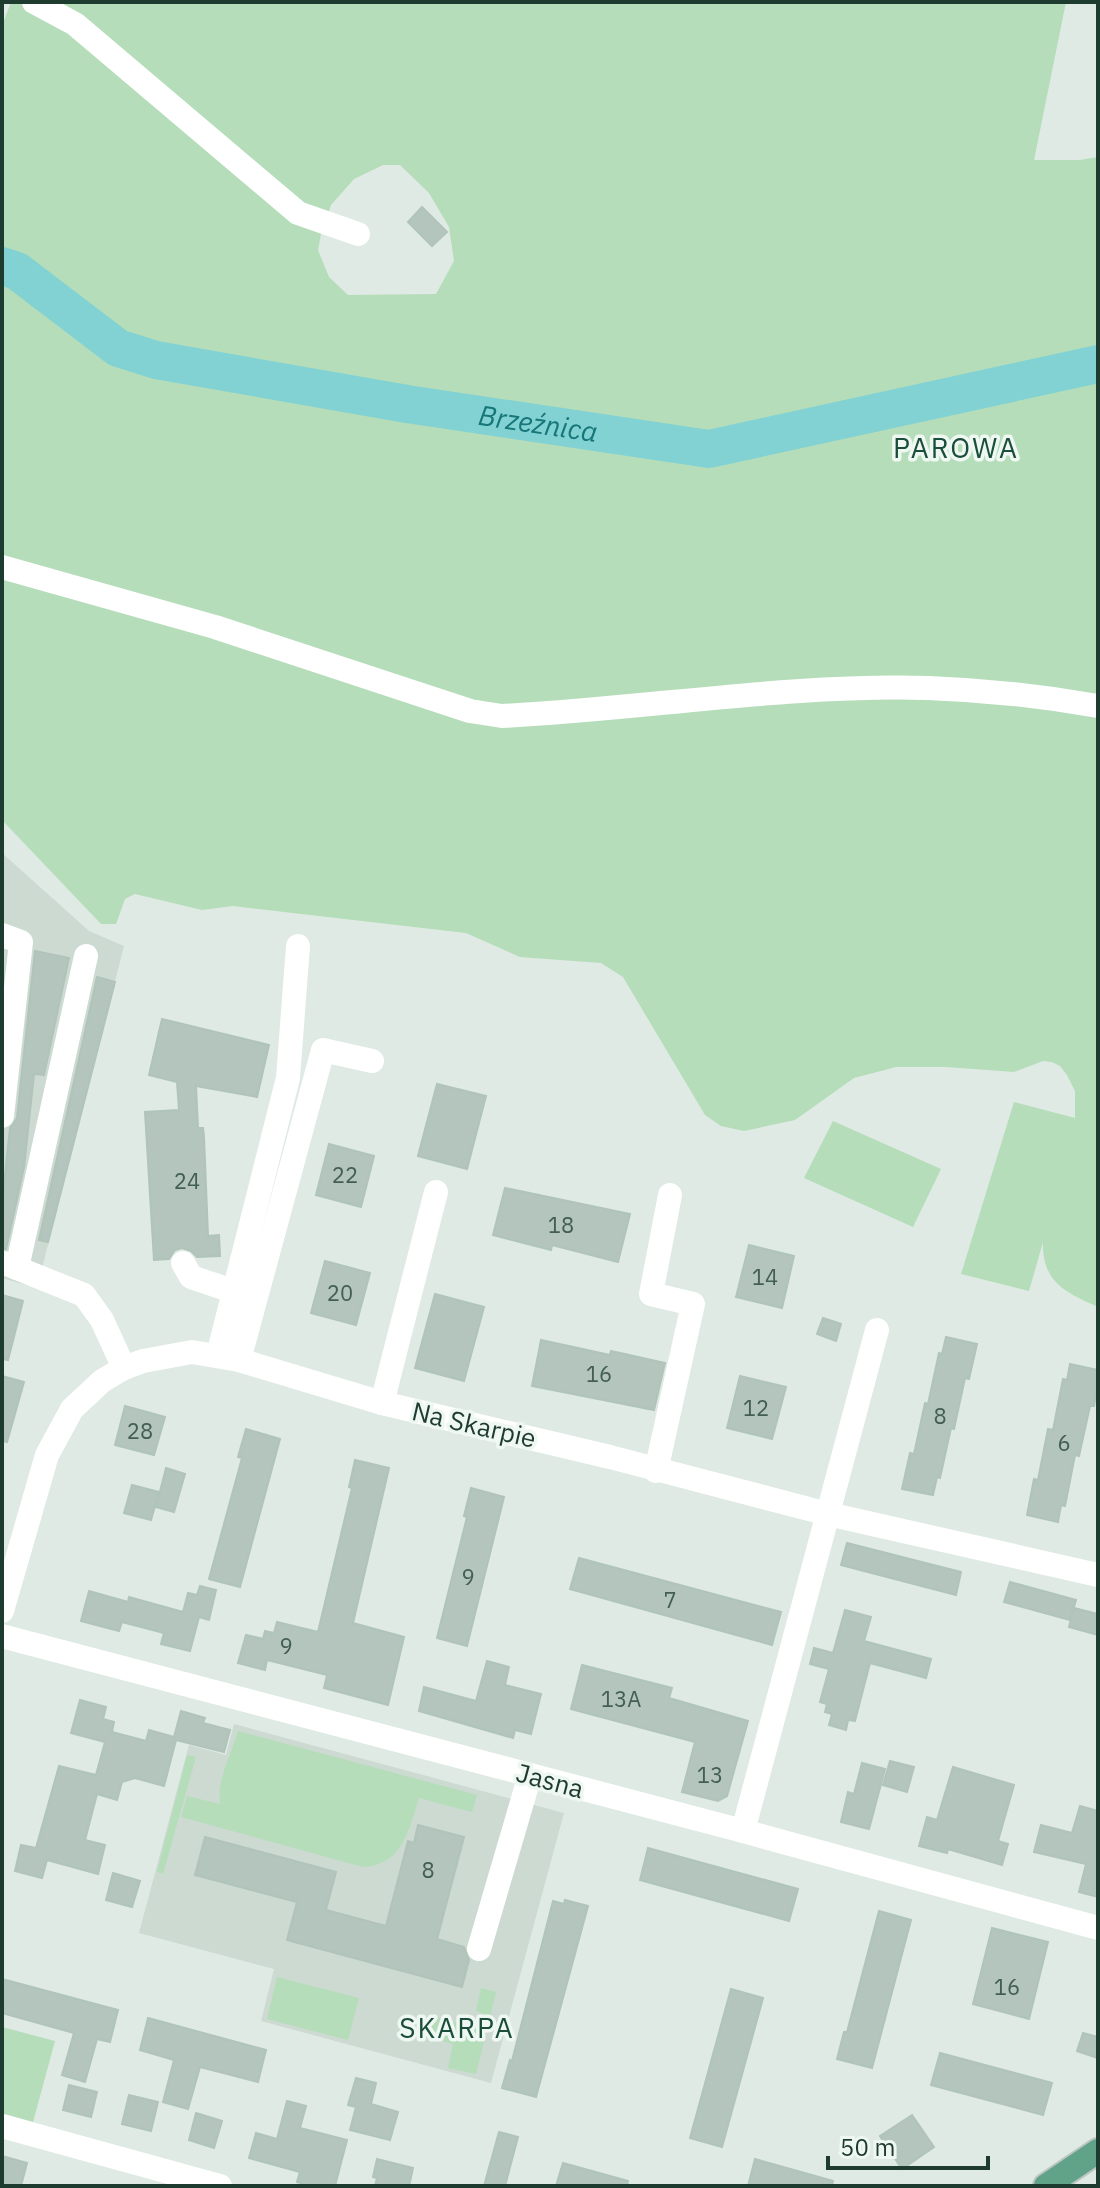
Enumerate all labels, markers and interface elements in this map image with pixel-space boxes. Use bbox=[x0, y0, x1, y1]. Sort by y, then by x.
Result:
water label: Brzeźnica bbox=[476, 396, 600, 450]
district label: PAROWA bbox=[893, 429, 1019, 466]
house number: 22 bbox=[332, 1160, 358, 1189]
house number: 24 bbox=[174, 1166, 200, 1195]
house number: 18 bbox=[548, 1210, 574, 1239]
house number: 14 bbox=[752, 1262, 778, 1291]
house number: 20 bbox=[327, 1278, 353, 1307]
house number: 16 bbox=[586, 1359, 612, 1388]
street label: Na Skarpie bbox=[409, 1393, 540, 1455]
house number: 12 bbox=[743, 1393, 769, 1422]
house number: 8 bbox=[933, 1401, 947, 1430]
house number: 28 bbox=[127, 1416, 153, 1445]
house number: 6 bbox=[1057, 1428, 1071, 1457]
house number: 9 bbox=[461, 1562, 475, 1591]
house number: 7 bbox=[663, 1585, 677, 1614]
house number: 9 bbox=[279, 1631, 293, 1660]
house number: 13A bbox=[601, 1684, 641, 1713]
street label: Jasna bbox=[513, 1755, 588, 1805]
house number: 13 bbox=[697, 1760, 723, 1789]
house number: 8 bbox=[421, 1855, 435, 1884]
house number: 16 bbox=[994, 1972, 1020, 2001]
district label: SKARPA bbox=[399, 2009, 515, 2046]
scale bar bbox=[828, 2120, 988, 2170]
text: 50 m bbox=[840, 2131, 895, 2163]

